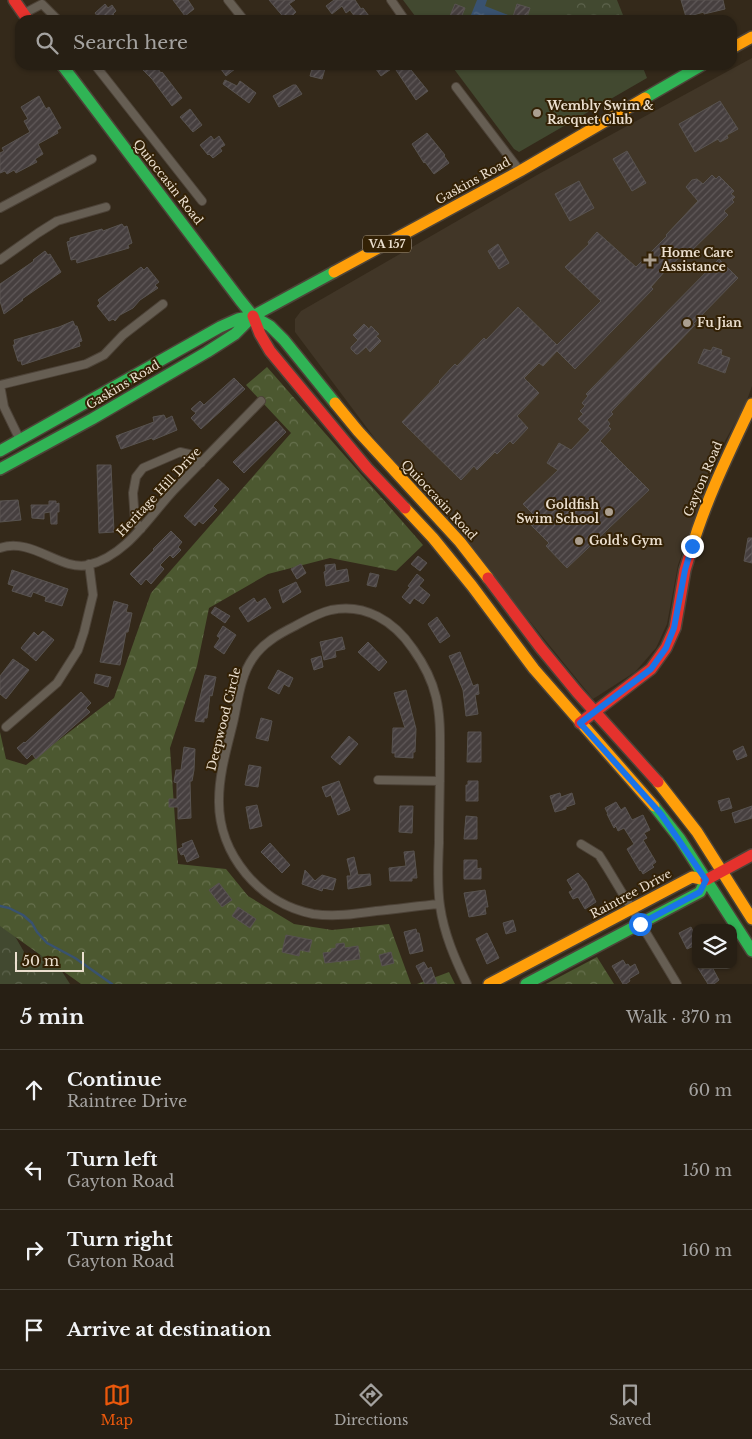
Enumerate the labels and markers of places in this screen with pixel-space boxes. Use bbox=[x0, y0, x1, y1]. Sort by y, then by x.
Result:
place label: Wembly Swim & Racquet Club bbox=[546, 98, 654, 127]
marker: Wembly Swim & Racquet Club bbox=[531, 107, 543, 119]
place label: Home Care Assistance bbox=[660, 245, 733, 274]
marker: Home Care Assistance bbox=[643, 253, 657, 267]
place label: Fu Jian bbox=[697, 315, 742, 330]
marker: Fu Jian bbox=[681, 317, 693, 329]
place label: Goldfish Swim School bbox=[516, 497, 600, 526]
marker: Goldfish Swim School bbox=[603, 506, 615, 518]
place label: Gold's Gym bbox=[589, 533, 663, 548]
marker: Gold's Gym bbox=[573, 535, 585, 547]

